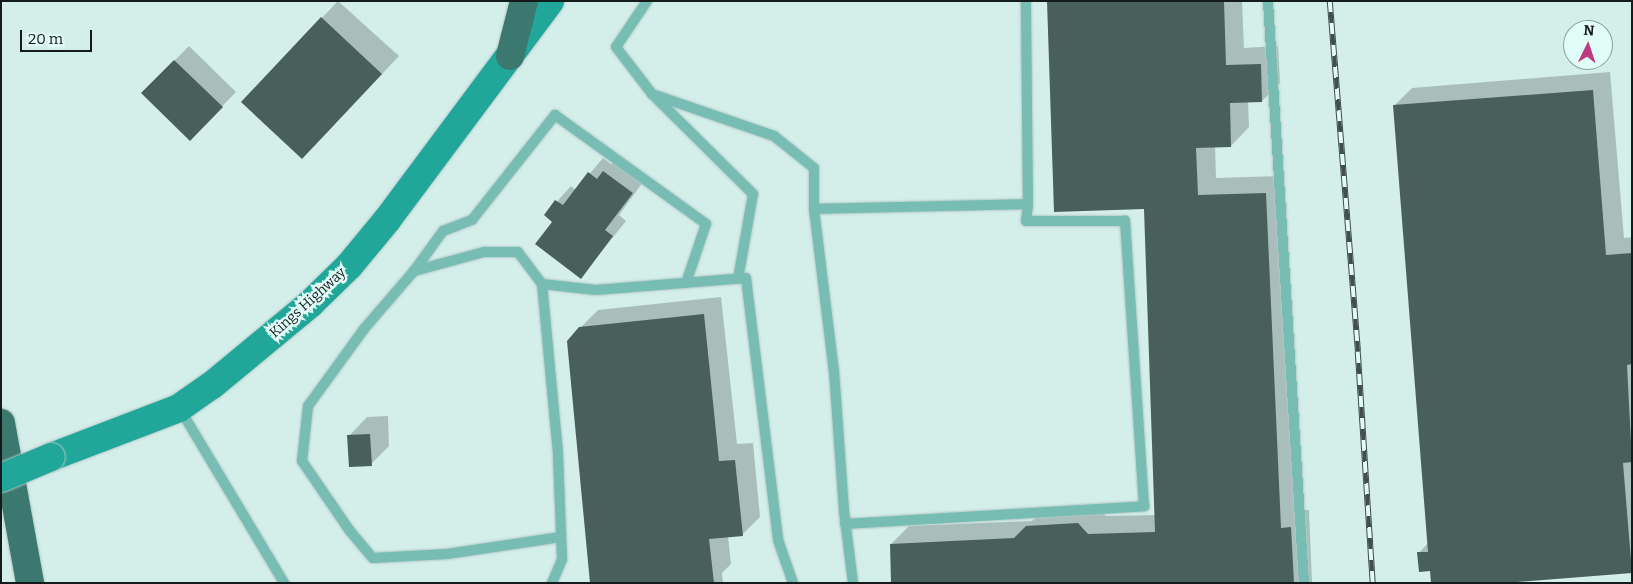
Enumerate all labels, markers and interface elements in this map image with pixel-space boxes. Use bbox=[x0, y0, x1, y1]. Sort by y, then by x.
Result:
scale bar bbox=[22, 20, 95, 52]
north arrow bbox=[1563, 20, 1613, 70]
text: N bbox=[1583, 22, 1595, 39]
text: 20 m bbox=[28, 30, 63, 48]
street label: Kings Highway bbox=[266, 264, 350, 342]

